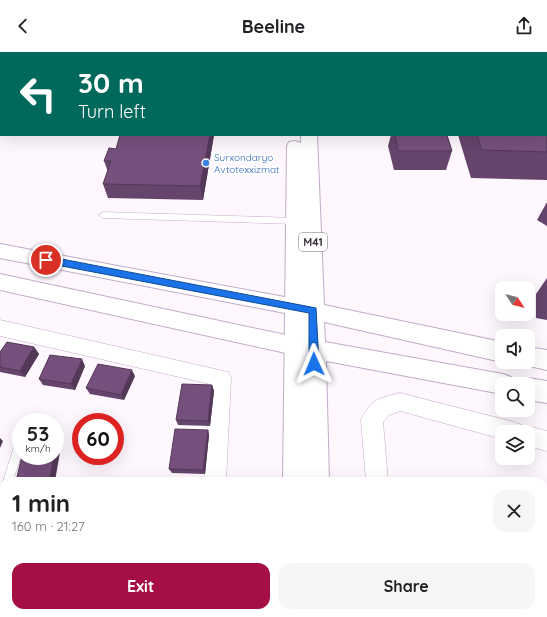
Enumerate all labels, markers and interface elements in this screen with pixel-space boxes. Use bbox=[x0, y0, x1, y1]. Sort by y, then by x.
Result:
icon: back bbox=[12, 15, 34, 37]
text: Beeline bbox=[242, 15, 305, 38]
icon: share bbox=[513, 15, 535, 37]
text: 30 m bbox=[78, 65, 144, 100]
icon: left bbox=[12, 68, 64, 120]
text: Turn left bbox=[78, 100, 146, 123]
place label: Surxondaryo Avtotexxizmat bbox=[214, 151, 280, 176]
marker: Surxondaryo Avtotexxizmat bbox=[201, 158, 211, 168]
road number: M41 bbox=[299, 233, 327, 251]
pin bbox=[29, 243, 63, 277]
icon: arrive bbox=[35, 249, 57, 271]
north arrow bbox=[495, 281, 535, 321]
map controls bbox=[495, 281, 535, 465]
button: sound bbox=[495, 329, 535, 369]
position arrow bbox=[293, 343, 335, 385]
button: search bbox=[495, 377, 535, 417]
speed limit sign: 60 bbox=[72, 413, 124, 465]
text: 53 bbox=[27, 421, 49, 446]
button: layers bbox=[495, 425, 535, 465]
text: km/h bbox=[25, 442, 51, 455]
text: 1 min bbox=[12, 488, 70, 518]
button: close bbox=[493, 490, 535, 532]
text: 160 m · 21:27 bbox=[12, 518, 85, 534]
button: Exit bbox=[12, 563, 270, 609]
button: Share bbox=[278, 563, 535, 609]

